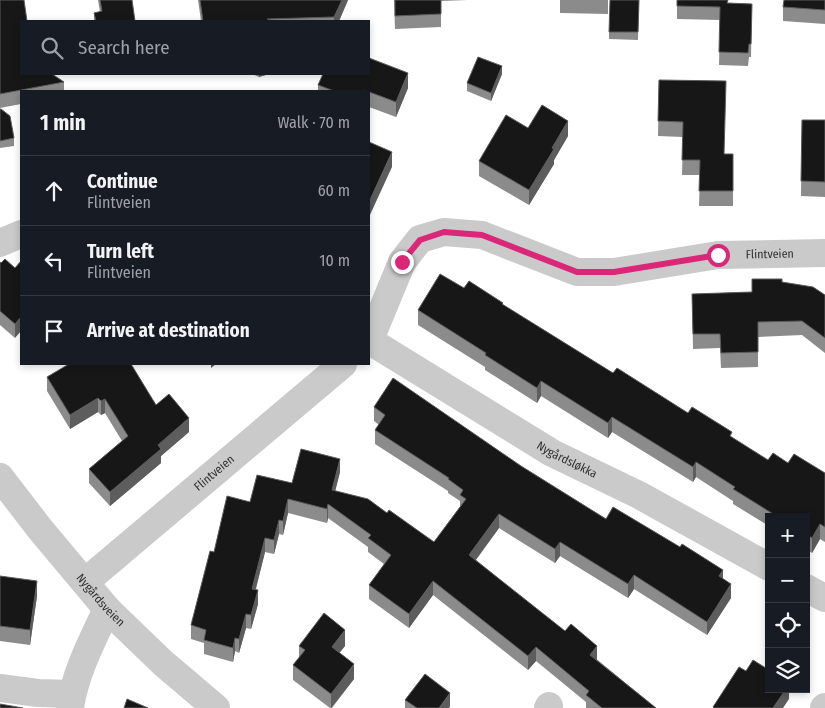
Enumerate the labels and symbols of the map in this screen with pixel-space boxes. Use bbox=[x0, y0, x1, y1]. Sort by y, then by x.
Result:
route start bbox=[707, 244, 730, 267]
street label: Flintveien bbox=[746, 247, 794, 261]
route end bbox=[391, 251, 414, 274]
street label: Nygårdsløkka bbox=[534, 438, 599, 481]
street label: Flintveien bbox=[191, 452, 237, 494]
street label: Nygårdsveien bbox=[73, 571, 128, 629]

